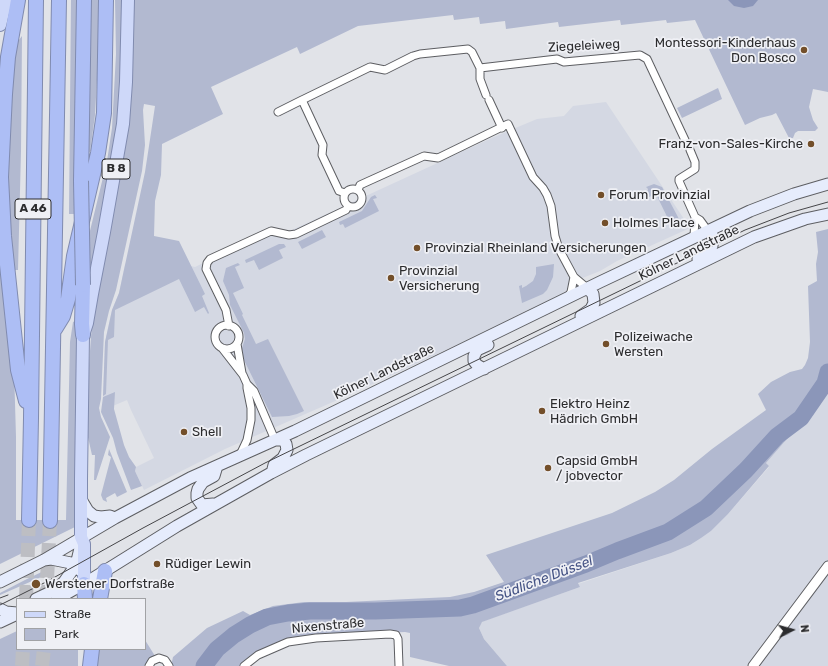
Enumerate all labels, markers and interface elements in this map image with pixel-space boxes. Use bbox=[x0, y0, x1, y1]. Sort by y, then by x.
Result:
place label: Montessori-Kinderhaus Don Bosco bbox=[655, 35, 796, 66]
street label: Ziegeleiweg bbox=[548, 36, 620, 56]
marker: Montessori-Kinderhaus Don Bosco bbox=[799, 45, 809, 55]
place label: Franz-von-Sales-Kirche bbox=[658, 136, 803, 152]
marker: Franz-von-Sales-Kirche bbox=[806, 139, 816, 149]
road number: B 8 bbox=[102, 159, 130, 179]
place label: Forum Provinzial bbox=[609, 187, 710, 203]
marker: Forum Provinzial bbox=[596, 190, 606, 200]
road number: A 46 bbox=[15, 199, 51, 219]
place label: Holmes Place bbox=[613, 215, 695, 231]
marker: Holmes Place bbox=[600, 218, 610, 228]
street label: Kölner Landstraße bbox=[636, 222, 742, 284]
place label: Provinzial Rheinland Versicherungen bbox=[425, 240, 647, 256]
marker: Provinzial Rheinland Versicherungen bbox=[412, 243, 422, 253]
place label: Provinzial Versicherung bbox=[399, 263, 480, 294]
marker: Provinzial Versicherung bbox=[386, 273, 396, 283]
place label: Polizeiwache Wersten bbox=[614, 329, 693, 360]
marker: Polizeiwache Wersten bbox=[601, 339, 611, 349]
street label: Kölner Landstraße bbox=[331, 341, 437, 403]
place label: Elektro Heinz Hädrich GmbH bbox=[550, 396, 638, 427]
marker: Elektro Heinz Hädrich GmbH bbox=[537, 406, 547, 416]
place label: Shell bbox=[192, 424, 222, 440]
marker: Shell bbox=[179, 427, 189, 437]
place label: Capsid GmbH / jobvector bbox=[556, 453, 638, 484]
marker: Capsid GmbH / jobvector bbox=[543, 463, 553, 473]
water label: Südliche Düssel bbox=[493, 553, 595, 605]
place label: Rüdiger Lewin bbox=[165, 556, 251, 572]
marker: Rüdiger Lewin bbox=[152, 559, 162, 569]
place label: Werstener Dorfstraße bbox=[45, 576, 175, 592]
marker: Werstener Dorfstraße bbox=[30, 578, 42, 590]
legend bbox=[16, 598, 146, 650]
text: Straße bbox=[54, 607, 91, 621]
north arrow bbox=[772, 610, 812, 650]
street label: Nixenstraße bbox=[291, 615, 365, 637]
text: N bbox=[798, 624, 811, 633]
text: Park bbox=[54, 627, 79, 641]

